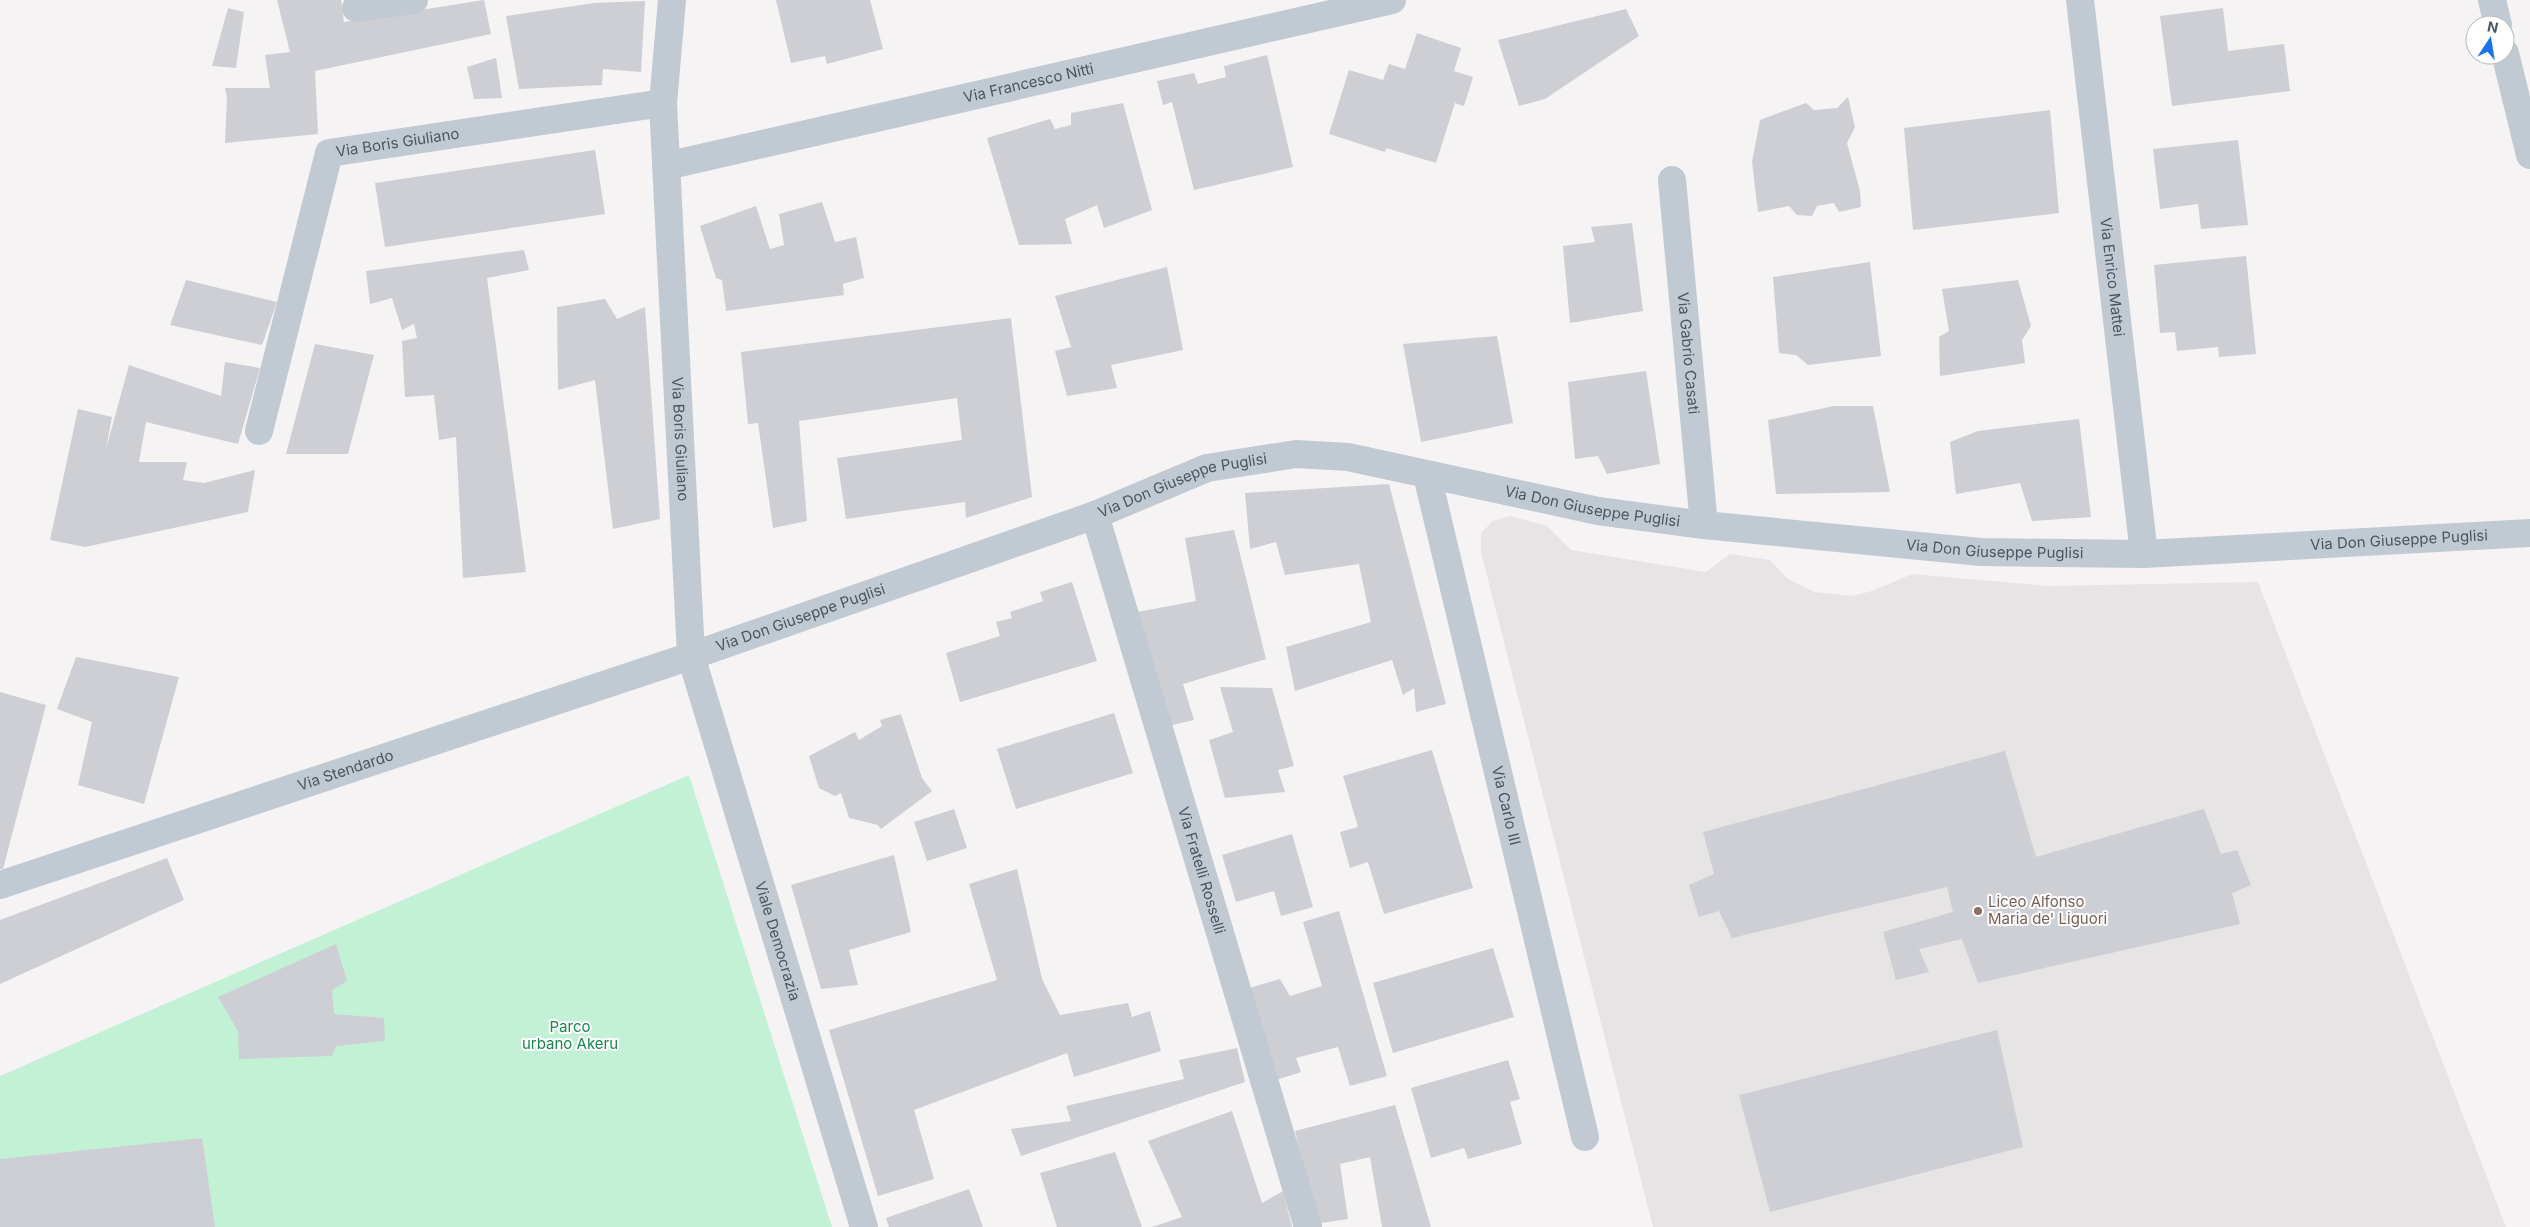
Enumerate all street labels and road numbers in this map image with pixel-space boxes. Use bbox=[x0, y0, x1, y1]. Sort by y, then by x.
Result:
street label: Via Francesco Nitti bbox=[962, 58, 1096, 107]
street label: Via Boris Giuliano bbox=[335, 124, 460, 161]
street label: Via Enrico Mattei bbox=[2096, 217, 2129, 338]
street label: Via Gabrio Casati bbox=[1673, 291, 1704, 415]
street label: Via Boris Giuliano bbox=[668, 377, 693, 502]
street label: Via Don Giuseppe Puglisi bbox=[1095, 449, 1268, 522]
street label: Via Don Giuseppe Puglisi bbox=[1503, 481, 1681, 531]
street label: Via Don Giuseppe Puglisi bbox=[2310, 525, 2488, 554]
street label: Via Don Giuseppe Puglisi bbox=[1905, 535, 2084, 562]
street label: Via Don Giuseppe Puglisi bbox=[713, 579, 887, 656]
street label: Via Stendardo bbox=[295, 745, 396, 795]
street label: Via Carlo III bbox=[1488, 764, 1525, 847]
street label: Via Fratelli Rosselli bbox=[1174, 804, 1230, 936]
street label: Viale Democrazia bbox=[751, 879, 805, 1003]

